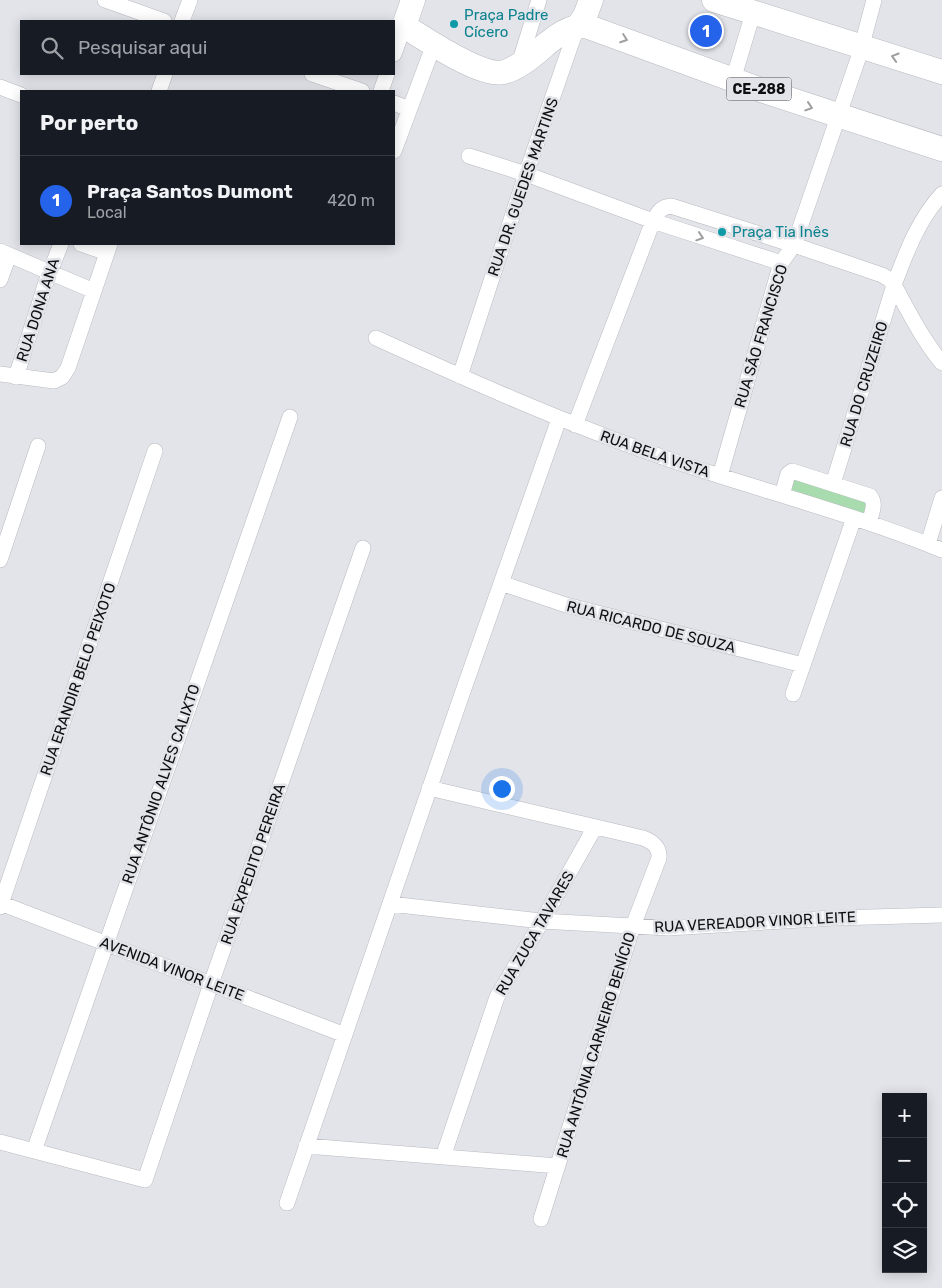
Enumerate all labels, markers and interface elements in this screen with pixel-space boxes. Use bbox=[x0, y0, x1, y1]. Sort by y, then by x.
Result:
place label: Praça Padre Cícero bbox=[464, 6, 548, 41]
pin: 1 bbox=[690, 12, 722, 50]
marker: Praça Padre Cícero bbox=[448, 18, 460, 30]
search box bbox=[20, 20, 395, 75]
one-way arrow bbox=[619, 33, 627, 43]
icon: search bbox=[38, 34, 66, 62]
text: Pesquisar aqui bbox=[78, 36, 207, 59]
one-way arrow bbox=[892, 53, 900, 63]
road number: CE-288 bbox=[726, 78, 792, 100]
street label: RUA DR. GUEDES MARTINS bbox=[484, 95, 562, 279]
one-way arrow bbox=[804, 101, 813, 111]
text: Por perto bbox=[40, 110, 138, 135]
text: Praça Santos Dumont bbox=[87, 180, 293, 203]
text: 1 bbox=[52, 191, 60, 210]
text: 420 m bbox=[327, 191, 375, 210]
text: Local bbox=[87, 203, 127, 222]
place label: Praça Tia Inês bbox=[732, 223, 829, 241]
marker: Praça Tia Inês bbox=[716, 226, 728, 238]
one-way arrow bbox=[695, 231, 703, 241]
street label: RUA DONA ANA bbox=[13, 256, 63, 364]
street label: RUA SÃO FRANCISCO bbox=[731, 262, 791, 410]
street label: RUA DO CRUZEIRO bbox=[836, 319, 892, 449]
street label: RUA BELA VISTA bbox=[598, 427, 712, 481]
street label: RUA ERANDIR BELO PEIXOTO bbox=[37, 580, 119, 778]
street label: RUA RICARDO DE SOUZA bbox=[565, 597, 737, 657]
street label: RUA ANTÔNIO ALVES CALIXTO bbox=[118, 682, 204, 886]
your location bbox=[489, 776, 515, 802]
street label: RUA EXPEDITO PEREIRA bbox=[217, 781, 289, 947]
street label: RUA ZUCA TAVARES bbox=[492, 868, 578, 998]
street label: RUA VEREADOR VINOR LEITE bbox=[654, 908, 856, 936]
street label: RUA ANTÔNIA CARNEIRO BENÍCIO bbox=[553, 930, 639, 1160]
street label: AVENIDA VINOR LEITE bbox=[97, 933, 247, 1005]
map controls bbox=[882, 1093, 927, 1273]
button: + bbox=[882, 1093, 927, 1138]
button: − bbox=[882, 1138, 927, 1183]
button: locate bbox=[882, 1183, 927, 1228]
button: layers bbox=[882, 1228, 927, 1273]

